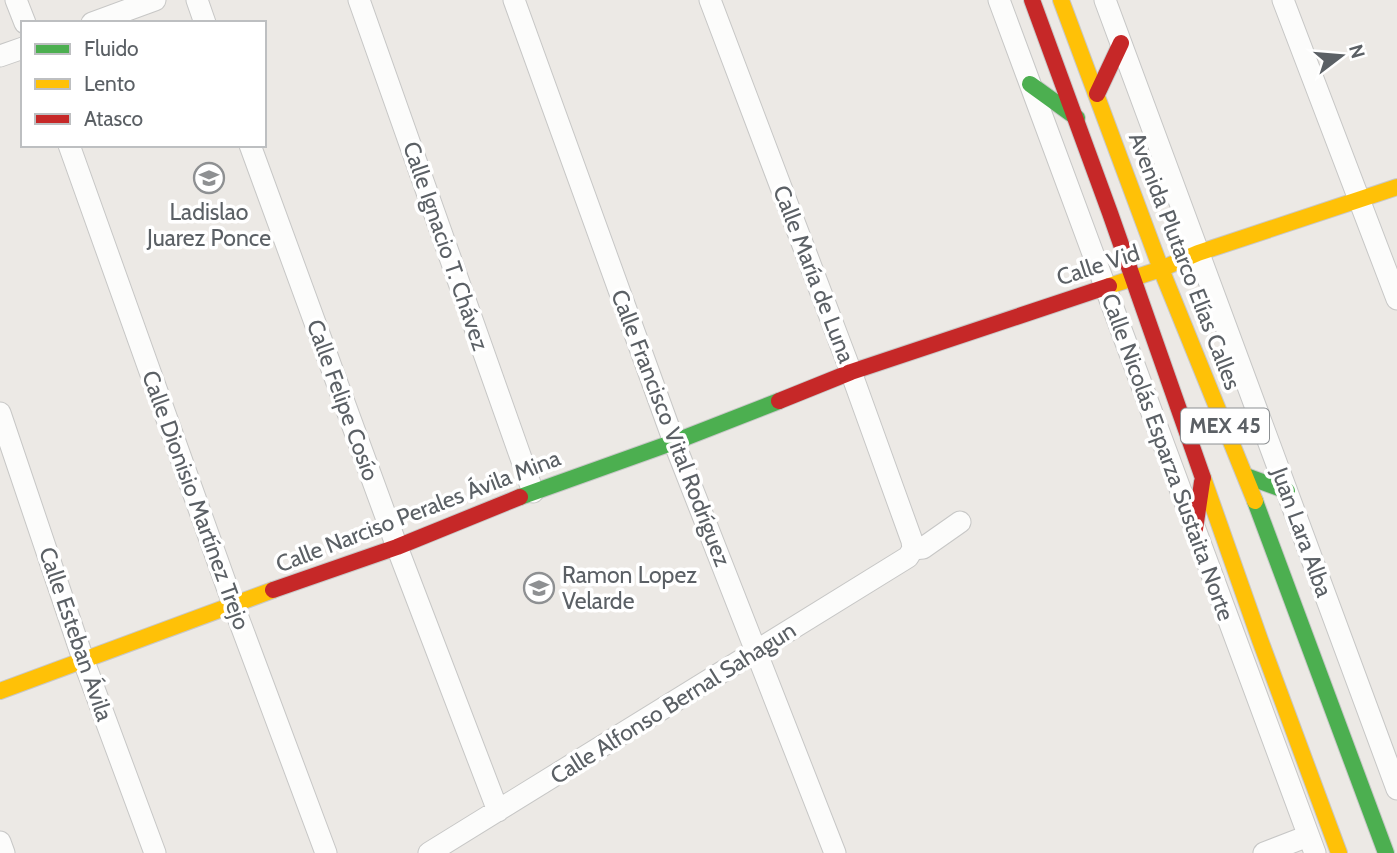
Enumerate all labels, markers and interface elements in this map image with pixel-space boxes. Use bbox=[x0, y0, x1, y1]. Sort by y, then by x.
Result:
legend bbox=[21, 21, 266, 147]
north arrow bbox=[1306, 21, 1376, 91]
text: Fluido bbox=[84, 36, 139, 61]
text: N bbox=[1344, 42, 1370, 61]
text: Lento bbox=[84, 71, 135, 96]
text: Atasco bbox=[84, 106, 143, 131]
street label: Avenida Plutarco Elías Calles bbox=[1123, 128, 1247, 394]
street label: Calle Ignacio T. Chávez bbox=[397, 138, 495, 354]
school or university icon: Ladislao Juarez Ponce bbox=[192, 161, 226, 195]
street label: Calle María de Luna bbox=[767, 181, 861, 367]
place label: Ladislao Juarez Ponce bbox=[146, 198, 271, 252]
street label: Calle Vid bbox=[1053, 238, 1143, 292]
street label: Calle Francisco Vital Rodríguez bbox=[605, 286, 737, 571]
street label: Calle Nicolás Esparza Sustaita Norte bbox=[1096, 290, 1240, 625]
street label: Calle Felipe Cosío bbox=[301, 316, 385, 484]
street label: Calle Dionisio Martínez Trejo bbox=[136, 367, 256, 633]
road number: MEX 45 bbox=[1181, 408, 1269, 444]
street label: Calle Narciso Perales Ávila Mina bbox=[271, 443, 564, 578]
street label: Juan Lara Alba bbox=[1265, 462, 1338, 601]
street label: Calle Esteban Ávila bbox=[33, 543, 120, 725]
place label: Ramon Lopez Velarde bbox=[562, 561, 697, 615]
school or university icon: Ramon Lopez Velarde bbox=[522, 571, 556, 605]
street label: Calle Alfonso Bernal Sahagun bbox=[545, 616, 801, 790]

